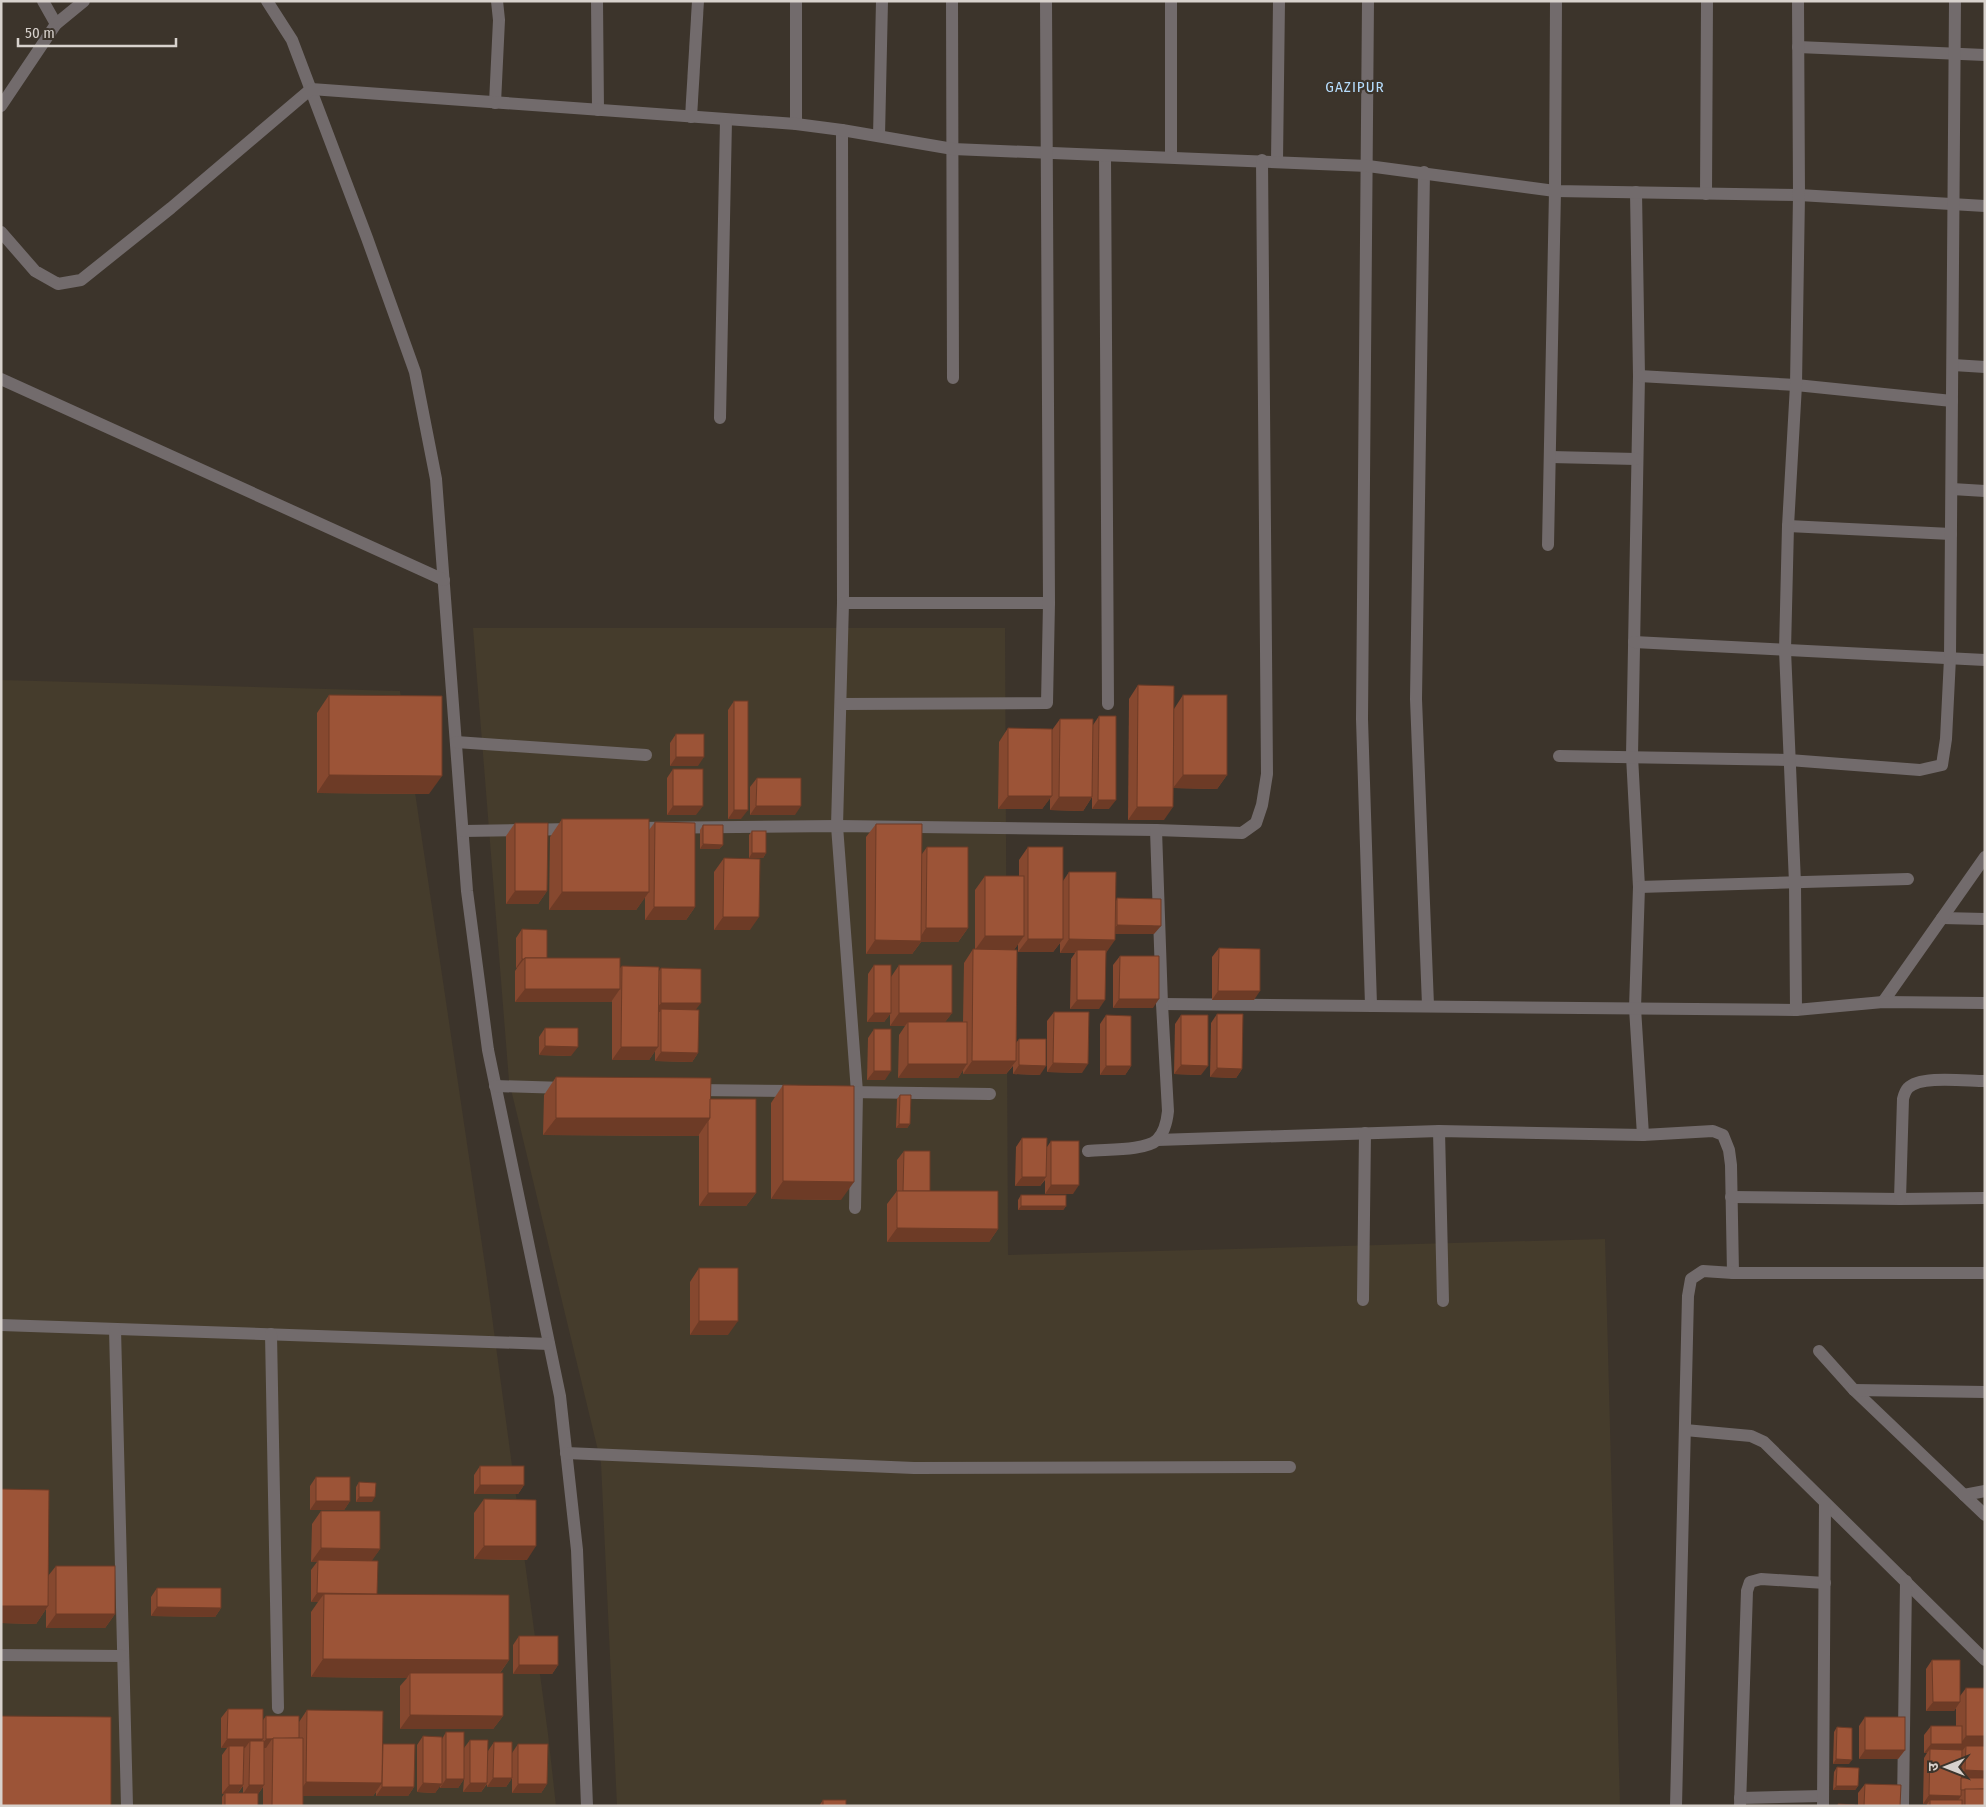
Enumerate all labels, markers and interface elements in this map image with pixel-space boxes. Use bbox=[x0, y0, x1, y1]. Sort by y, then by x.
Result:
scale bar bbox=[18, 15, 175, 47]
text: 50 m bbox=[25, 24, 55, 42]
district label: GAZIPUR bbox=[1325, 78, 1385, 96]
north arrow bbox=[1921, 1742, 1971, 1792]
text: उ bbox=[1925, 1762, 1942, 1771]

